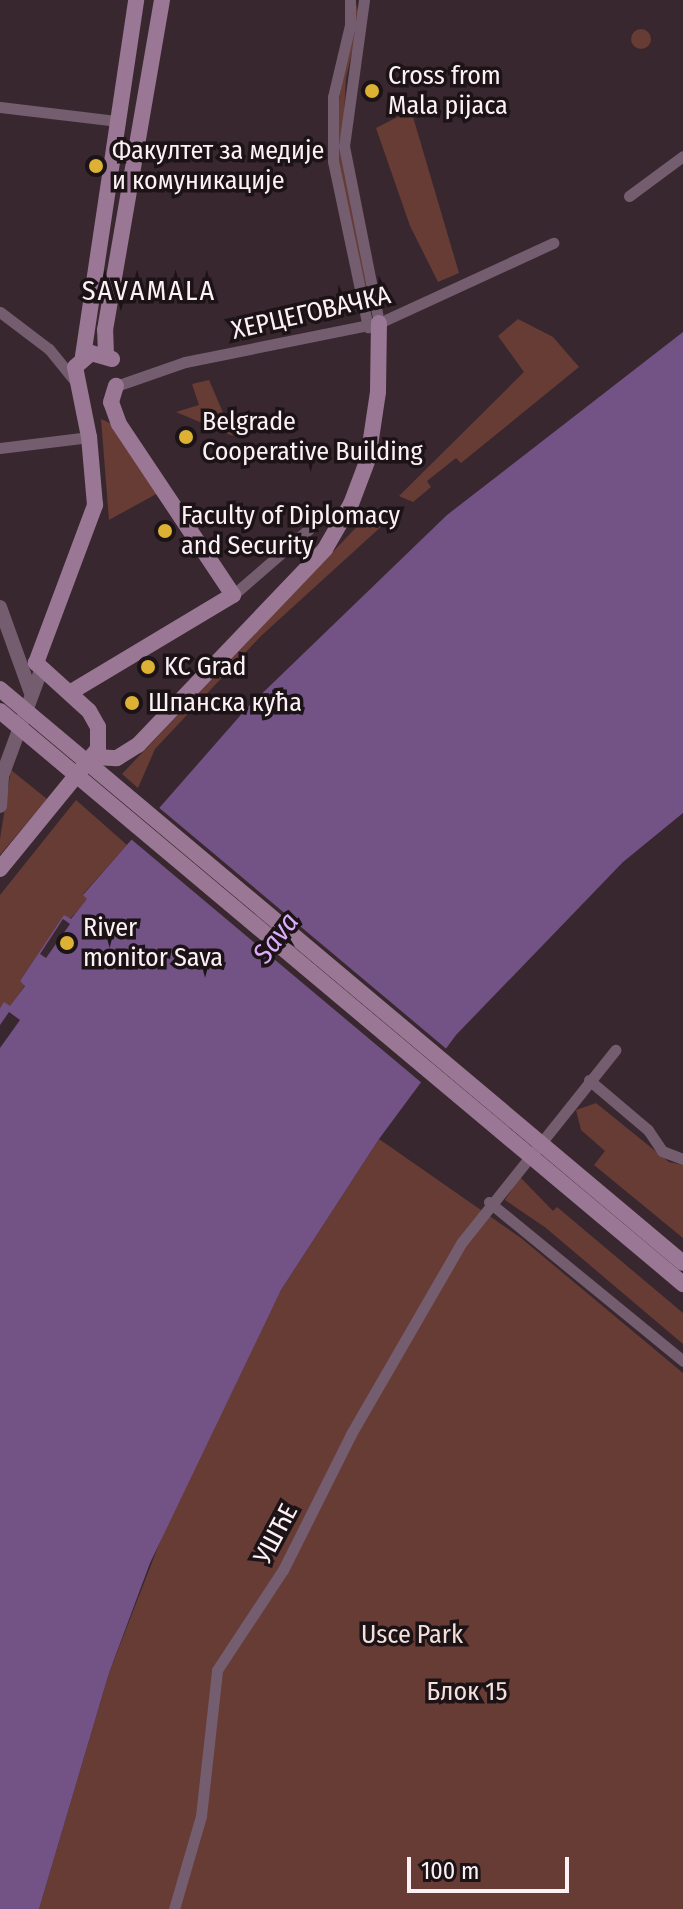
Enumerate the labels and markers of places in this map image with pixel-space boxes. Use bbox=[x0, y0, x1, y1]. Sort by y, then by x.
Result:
place label: Cross from Mala pijaca bbox=[388, 60, 508, 122]
marker: Cross from Mala pijaca bbox=[363, 82, 381, 100]
place label: Факултет за медије и комуникације bbox=[112, 135, 324, 196]
marker: Факултет за медије и комуникације bbox=[87, 157, 105, 175]
place label: Belgrade Cooperative Building bbox=[202, 406, 423, 468]
marker: Belgrade Cooperative Building bbox=[177, 428, 195, 446]
place label: Faculty of Diplomacy and Security bbox=[181, 500, 400, 562]
marker: Faculty of Diplomacy and Security bbox=[156, 522, 174, 540]
place label: KC Grad bbox=[164, 651, 247, 683]
marker: KC Grad bbox=[139, 658, 157, 676]
place label: Шпанска кућа bbox=[148, 687, 302, 719]
marker: Шпанска кућа bbox=[123, 694, 141, 712]
place label: River monitor Sava bbox=[83, 912, 223, 974]
marker: River monitor Sava bbox=[58, 934, 76, 952]

